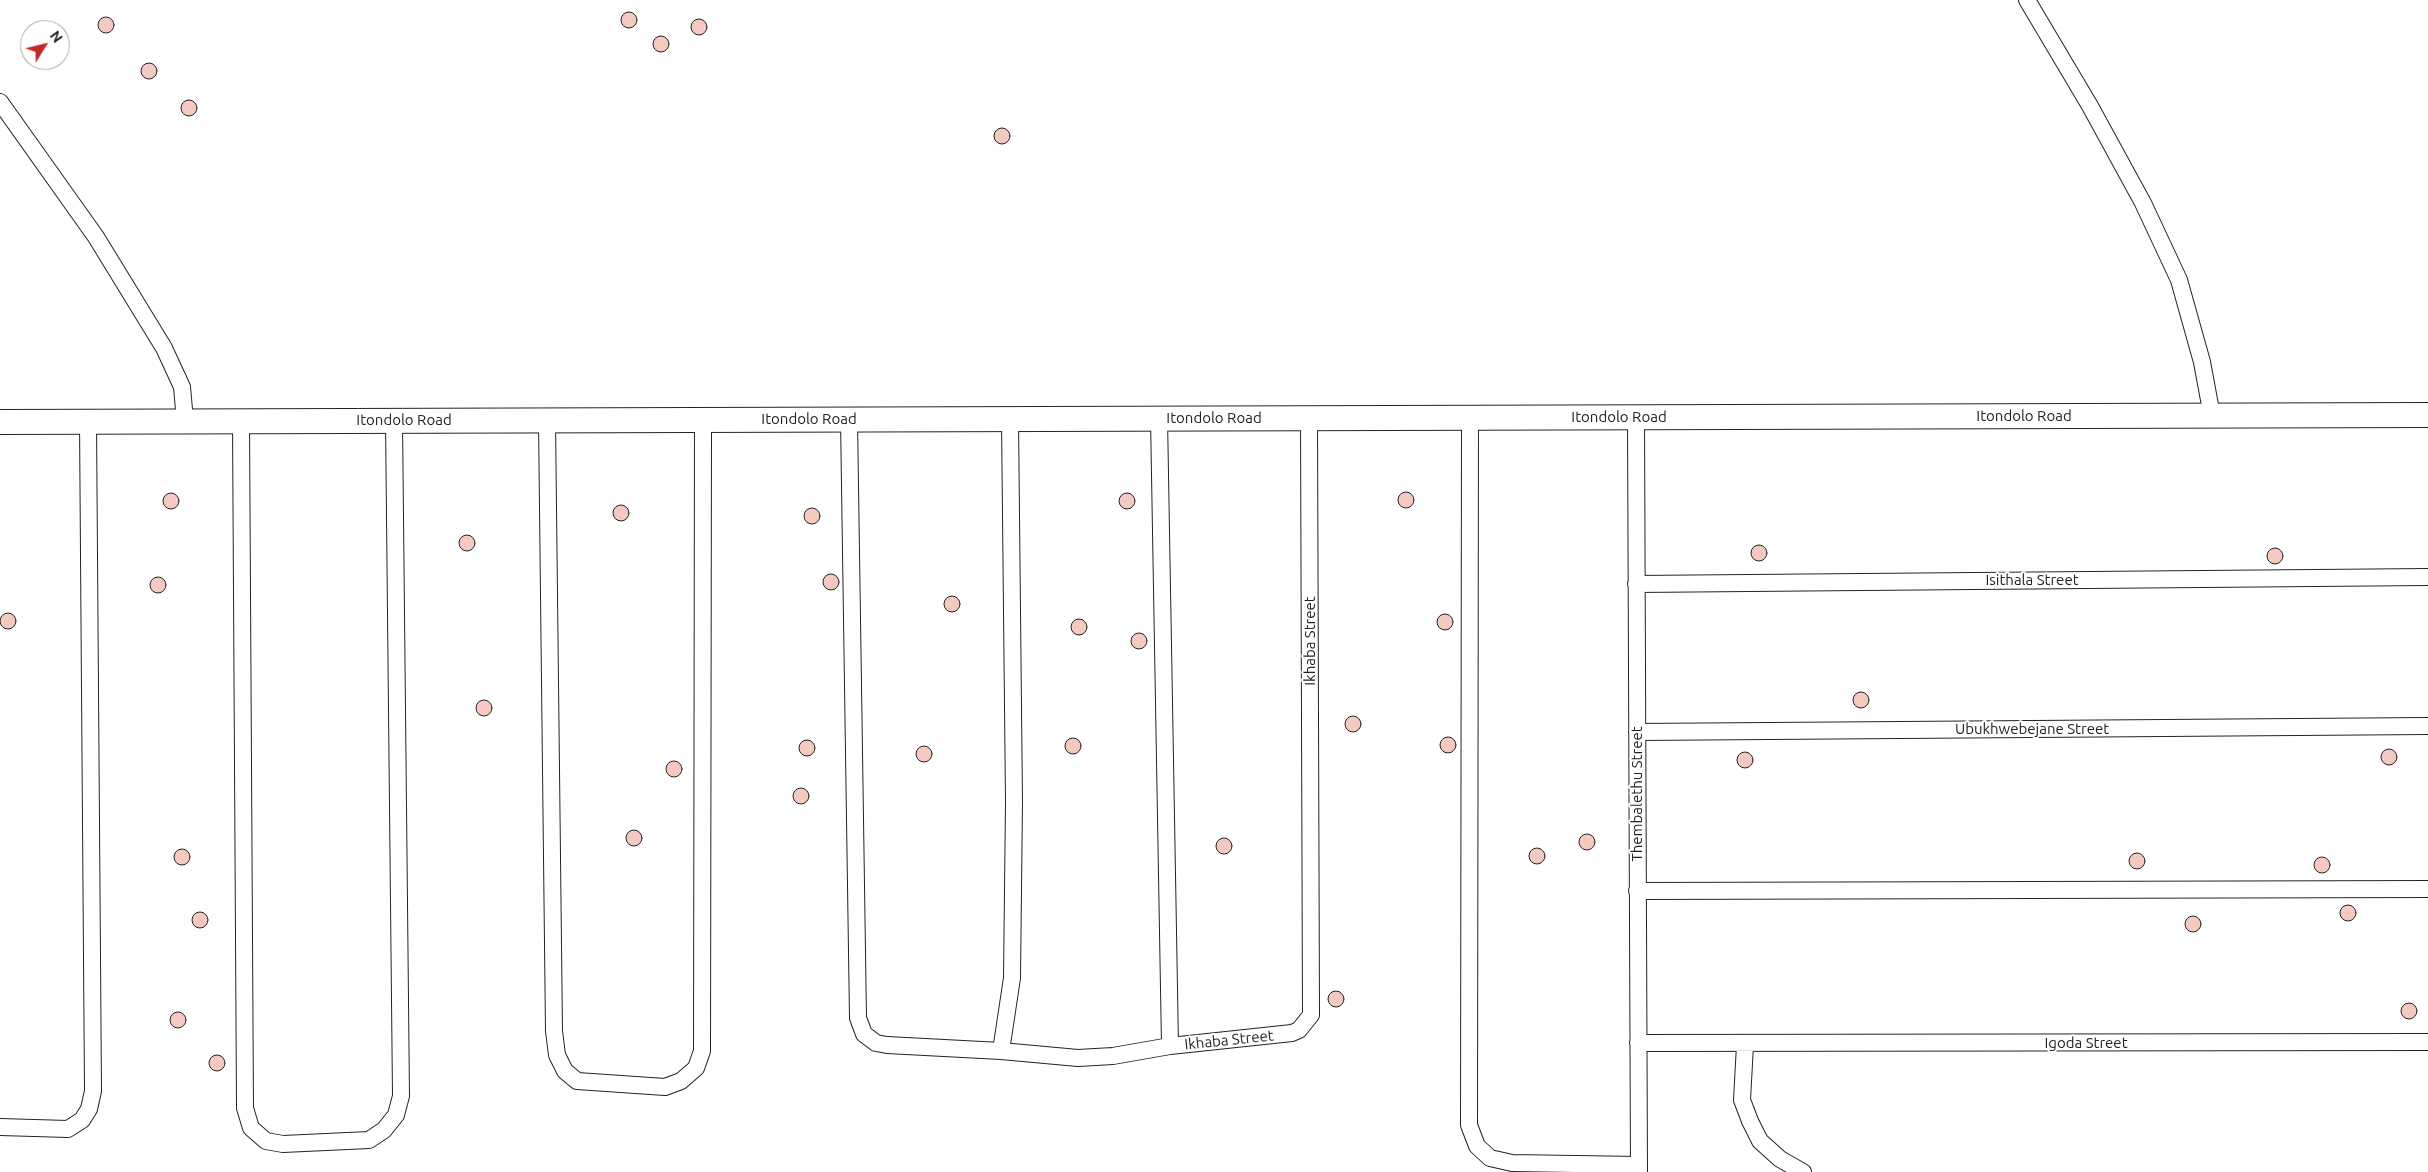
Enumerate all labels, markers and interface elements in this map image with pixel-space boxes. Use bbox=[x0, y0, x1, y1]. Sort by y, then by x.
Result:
north arrow bbox=[20, 20, 70, 70]
text: N bbox=[47, 28, 66, 46]
street label: Itondolo Road bbox=[1976, 407, 2072, 425]
street label: Itondolo Road bbox=[1571, 408, 1667, 426]
street label: Itondolo Road bbox=[1166, 409, 1262, 427]
street label: Itondolo Road bbox=[761, 410, 857, 428]
street label: Itondolo Road bbox=[356, 411, 452, 429]
street label: Isithala Street bbox=[1985, 571, 2079, 589]
street label: Ikhaba Street bbox=[1301, 596, 1319, 686]
street label: Ubukhwebejane Street bbox=[1955, 720, 2109, 738]
street label: Thembalethu Street bbox=[1628, 726, 1646, 862]
street label: Ikhaba Street bbox=[1184, 1026, 1274, 1054]
street label: Igoda Street bbox=[2044, 1034, 2128, 1052]

